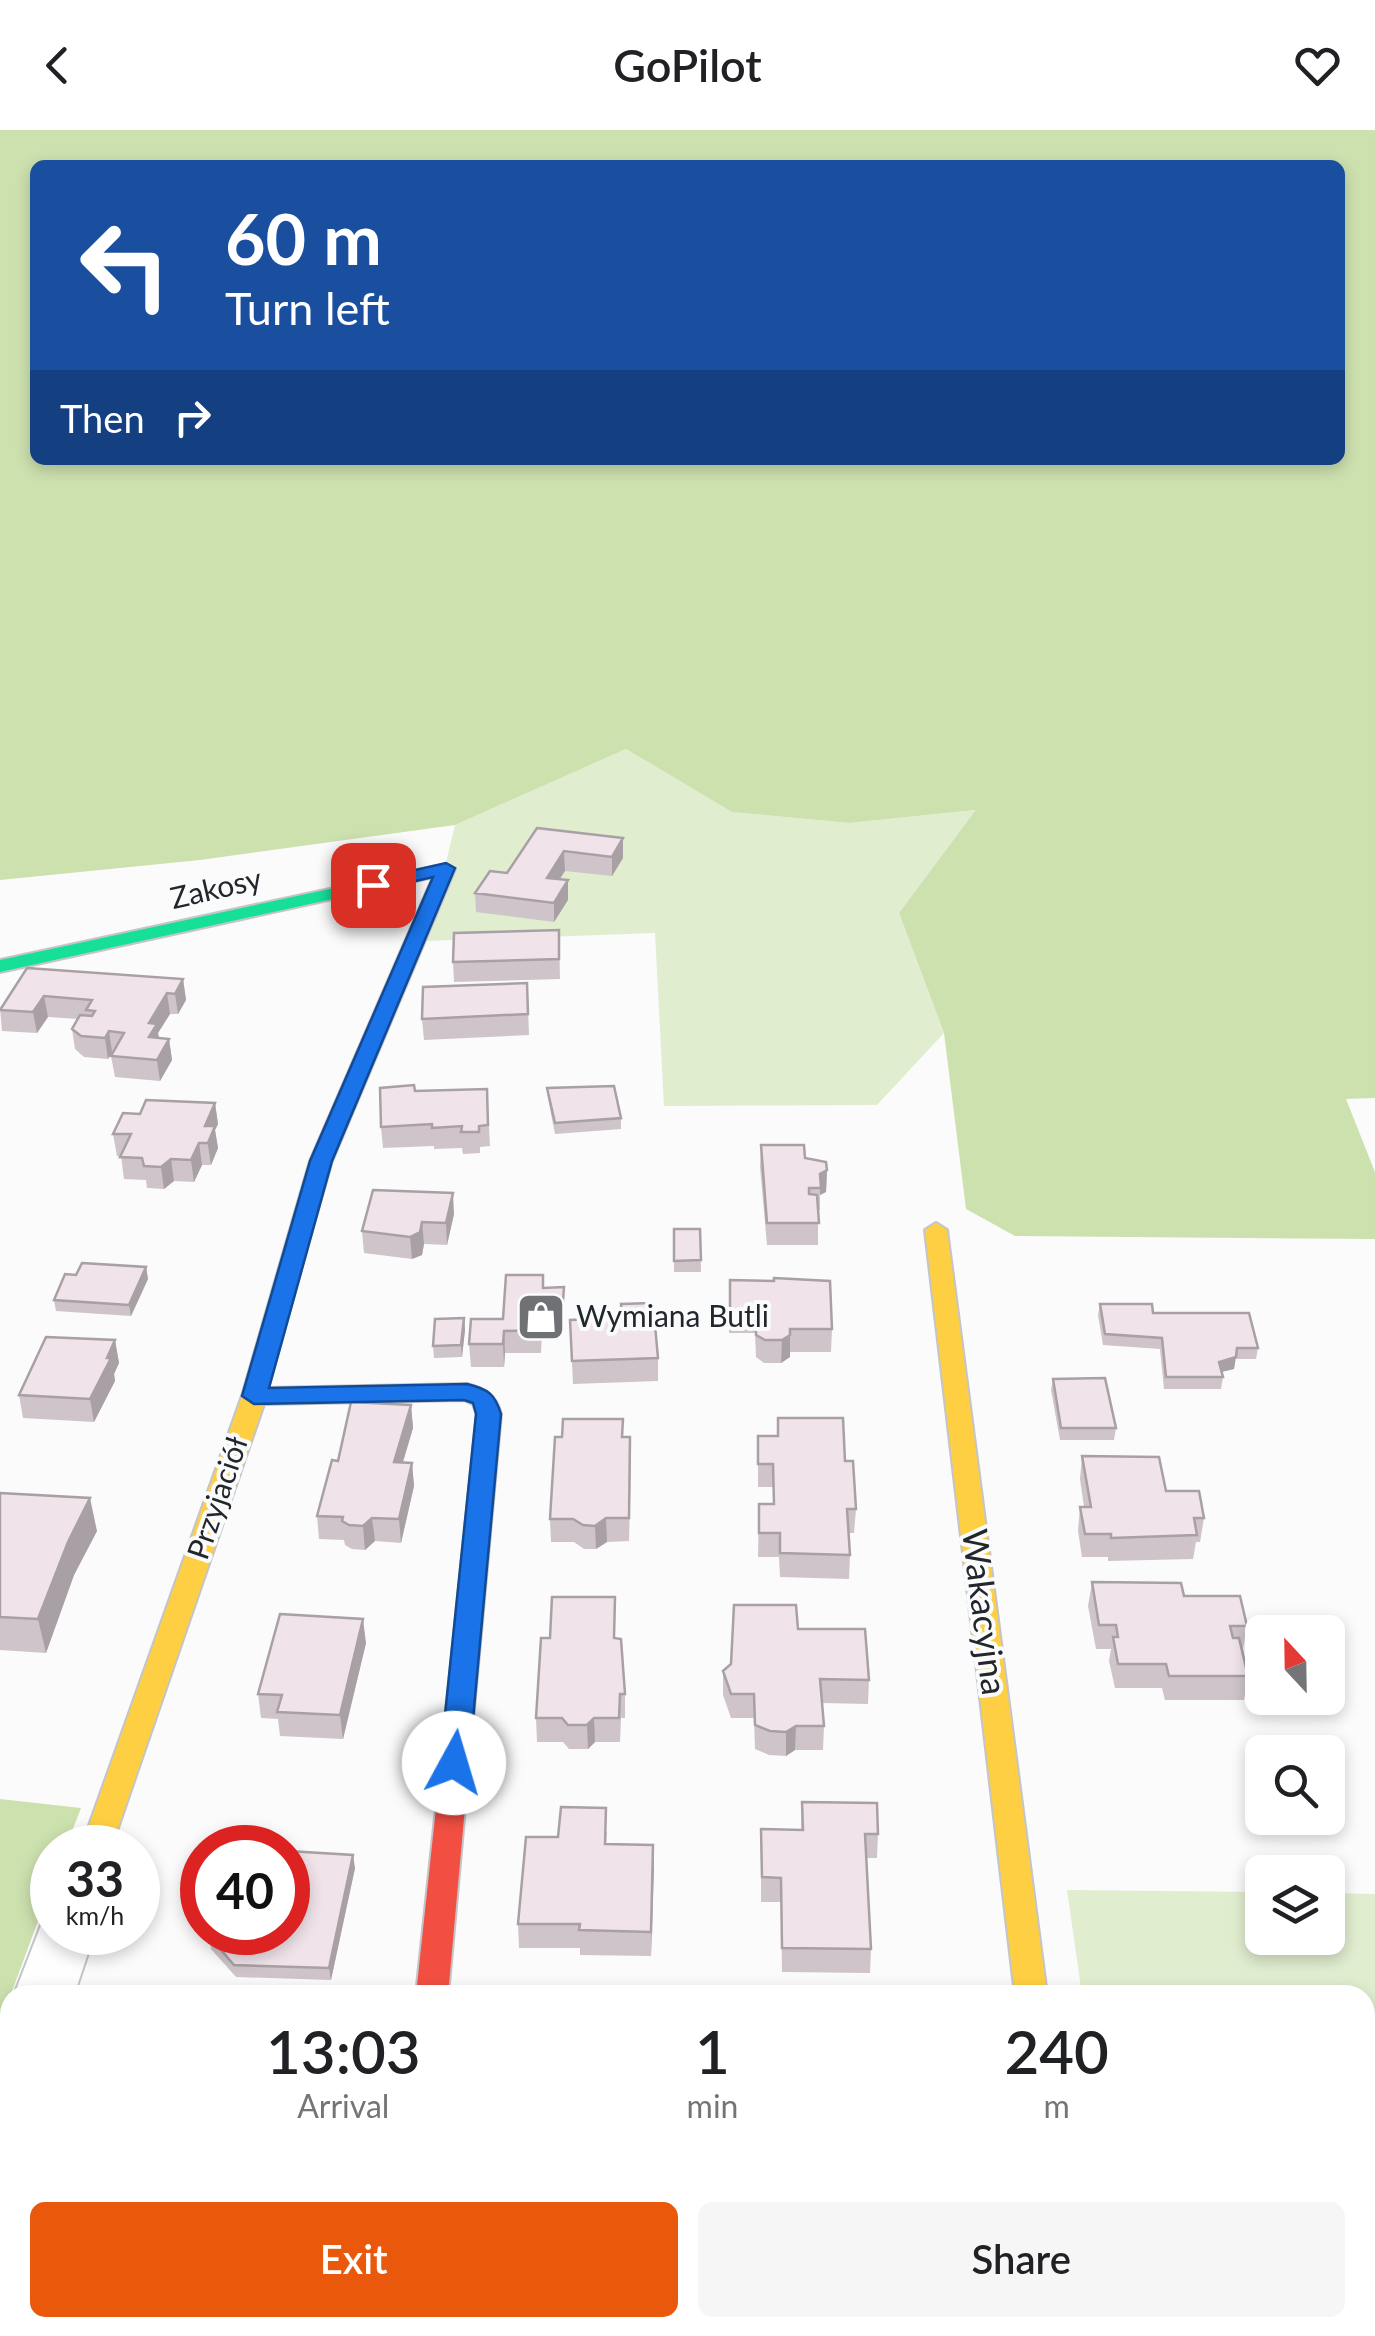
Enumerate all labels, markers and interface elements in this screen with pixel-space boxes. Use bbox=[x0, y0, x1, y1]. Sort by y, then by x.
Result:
icon: back bbox=[30, 38, 85, 93]
text: GoPilot bbox=[613, 38, 762, 92]
icon: heart bbox=[1290, 38, 1345, 93]
text: 60 m bbox=[225, 196, 382, 280]
icon: left bbox=[60, 200, 190, 330]
text: Turn left bbox=[225, 281, 390, 335]
icon: right bbox=[165, 390, 220, 445]
text: Then bbox=[60, 395, 145, 441]
pin bbox=[331, 843, 416, 928]
icon: arrive bbox=[346, 858, 401, 913]
street label: Zakosy bbox=[166, 859, 265, 915]
shop icon: Wymiana Butli bbox=[515, 1291, 567, 1343]
place label: Wymiana Butli bbox=[576, 1297, 769, 1333]
street label: Przyjaciół bbox=[178, 1431, 254, 1564]
street label: Wakacyjna bbox=[955, 1526, 1017, 1697]
north arrow bbox=[1245, 1615, 1345, 1715]
map controls bbox=[1245, 1615, 1345, 1955]
position arrow bbox=[402, 1711, 506, 1815]
button: search bbox=[1245, 1735, 1345, 1835]
speed limit sign: 40 bbox=[180, 1825, 310, 1955]
text: 33 bbox=[66, 1848, 124, 1908]
button: layers bbox=[1245, 1855, 1345, 1955]
text: km/h bbox=[66, 1900, 124, 1930]
text: 13:03 bbox=[266, 2015, 421, 2087]
text: 1 bbox=[695, 2015, 730, 2087]
text: 240 bbox=[1005, 2015, 1109, 2087]
text: Arrival bbox=[297, 2086, 389, 2125]
text: min bbox=[687, 2086, 738, 2125]
text: m bbox=[1044, 2086, 1070, 2125]
button: Exit bbox=[30, 2202, 678, 2317]
button: Share bbox=[698, 2202, 1345, 2317]

